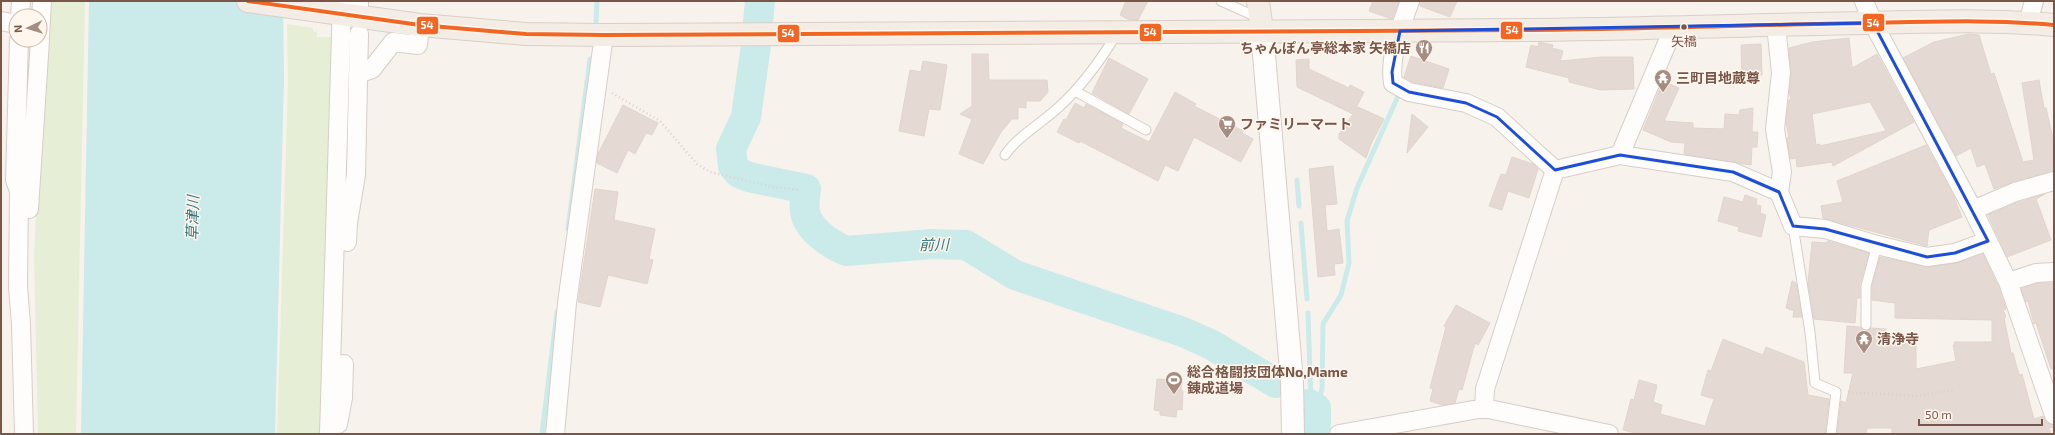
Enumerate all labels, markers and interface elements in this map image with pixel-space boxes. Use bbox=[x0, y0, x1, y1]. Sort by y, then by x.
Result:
north arrow bbox=[8, 8, 48, 48]
line badge: 54 bbox=[1862, 13, 1885, 32]
line badge: 54 bbox=[416, 16, 439, 35]
text: 54 bbox=[1866, 16, 1880, 29]
text: 54 bbox=[420, 18, 434, 31]
line badge: 54 bbox=[1500, 21, 1523, 40]
marker: 矢橋 bbox=[1679, 22, 1689, 32]
line badge: 54 bbox=[1139, 23, 1162, 42]
text: 54 bbox=[1505, 23, 1519, 36]
text: N bbox=[11, 24, 24, 33]
line badge: 54 bbox=[777, 24, 800, 43]
text: 54 bbox=[1143, 25, 1157, 38]
text: 54 bbox=[781, 26, 795, 39]
place label: 矢橋 bbox=[1671, 33, 1697, 49]
restaurant icon: ちゃんぽん亭総本家 矢橋店 bbox=[1414, 38, 1434, 63]
place label: ちゃんぽん亭総本家 矢橋店 bbox=[1240, 39, 1411, 56]
temple icon: 三町目地蔵尊 bbox=[1653, 68, 1673, 93]
place label: 三町目地蔵尊 bbox=[1676, 69, 1760, 86]
supermarket icon: ファミリーマート bbox=[1217, 114, 1237, 139]
place label: ファミリーマート bbox=[1240, 115, 1352, 132]
water label: 草津川 bbox=[183, 193, 201, 241]
water label: 前川 bbox=[919, 235, 951, 253]
temple icon: 清浄寺 bbox=[1854, 329, 1874, 354]
place label: 清浄寺 bbox=[1877, 330, 1919, 347]
place label: 総合格闘技団体No,Mame 錬成道場 bbox=[1187, 363, 1348, 396]
sports icon: 総合格闘技団体No,Mame 錬成道場 bbox=[1164, 370, 1184, 395]
scale bar bbox=[1919, 401, 2042, 427]
text: 50 m bbox=[1925, 407, 1952, 421]

